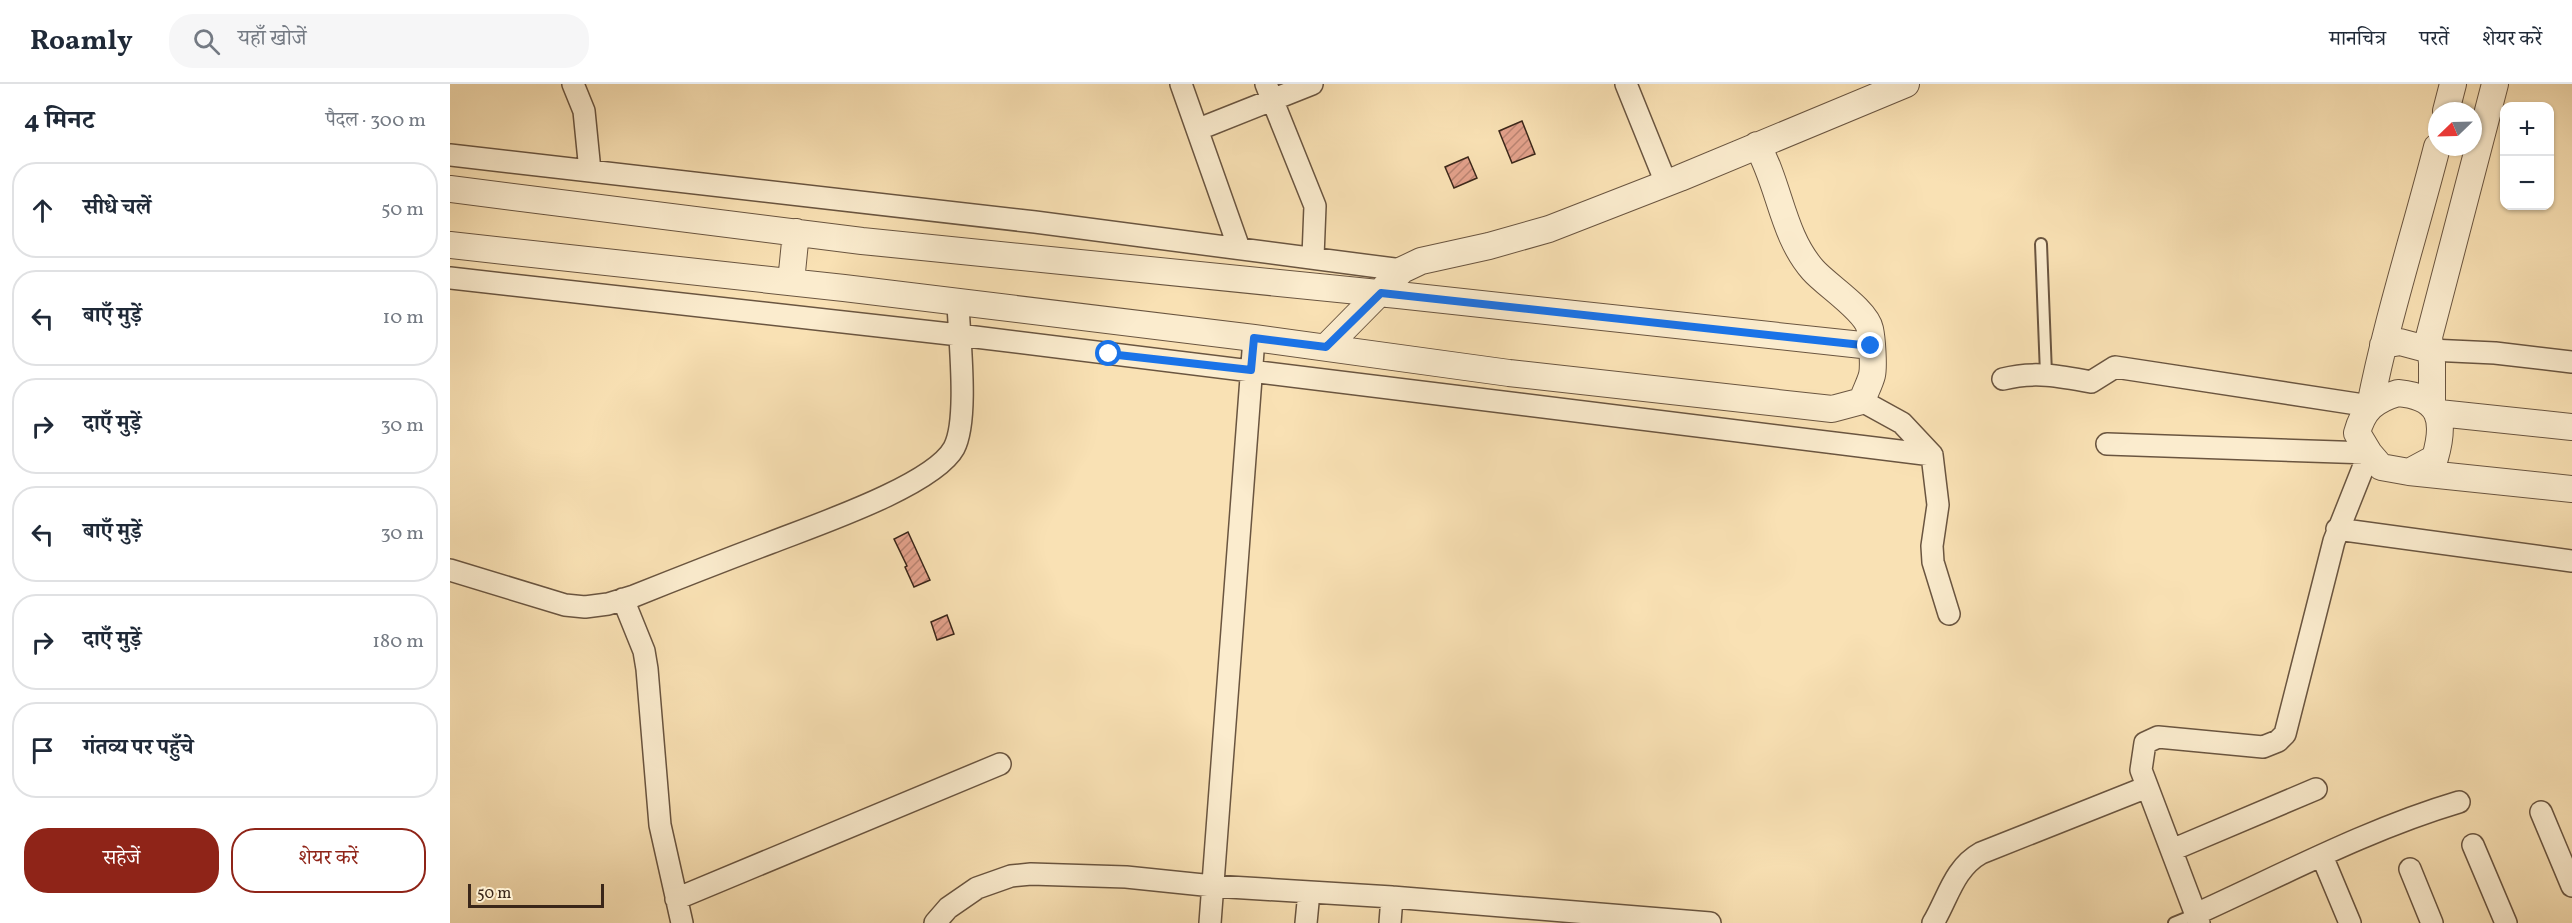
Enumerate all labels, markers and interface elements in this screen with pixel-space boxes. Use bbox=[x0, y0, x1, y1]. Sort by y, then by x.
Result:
search box bbox=[169, 14, 589, 68]
text: Roamly bbox=[30, 22, 133, 61]
text: यहाँ खोजें bbox=[238, 24, 307, 55]
icon: search bbox=[190, 25, 223, 58]
text: मानचित्र bbox=[2329, 25, 2386, 54]
text: परतें bbox=[2419, 25, 2449, 54]
text: शेयर करें bbox=[2482, 25, 2542, 54]
north arrow bbox=[2428, 102, 2482, 156]
map controls bbox=[2500, 102, 2554, 210]
button: + bbox=[2500, 102, 2554, 156]
text: 4 मिनट bbox=[24, 103, 94, 139]
text: पैदल · 300 m bbox=[325, 107, 426, 135]
button: − bbox=[2500, 156, 2554, 210]
text: सीधे चलें bbox=[83, 193, 151, 224]
icon: ahead bbox=[26, 194, 59, 227]
text: 50 m bbox=[381, 196, 424, 224]
text: बाएँ मुड़ें bbox=[83, 301, 142, 332]
icon: left bbox=[26, 302, 59, 335]
text: 10 m bbox=[383, 304, 424, 332]
route end bbox=[1857, 332, 1883, 358]
route start bbox=[1095, 340, 1121, 366]
text: दाएँ मुड़ें bbox=[83, 409, 141, 440]
icon: right bbox=[26, 410, 59, 443]
text: 30 m bbox=[380, 412, 424, 440]
text: बाएँ मुड़ें bbox=[83, 517, 142, 548]
icon: left bbox=[26, 518, 59, 551]
text: 30 m bbox=[380, 520, 424, 548]
text: दाएँ मुड़ें bbox=[83, 625, 141, 656]
icon: right bbox=[26, 626, 59, 659]
text: 180 m bbox=[372, 628, 424, 656]
text: गंतव्य पर पहुँचे bbox=[83, 733, 194, 764]
icon: arrive bbox=[26, 734, 59, 767]
button: सहेजें bbox=[24, 828, 219, 893]
button: शेयर करें bbox=[231, 828, 426, 893]
scale bar bbox=[468, 881, 604, 908]
text: 50 m bbox=[477, 883, 511, 905]

